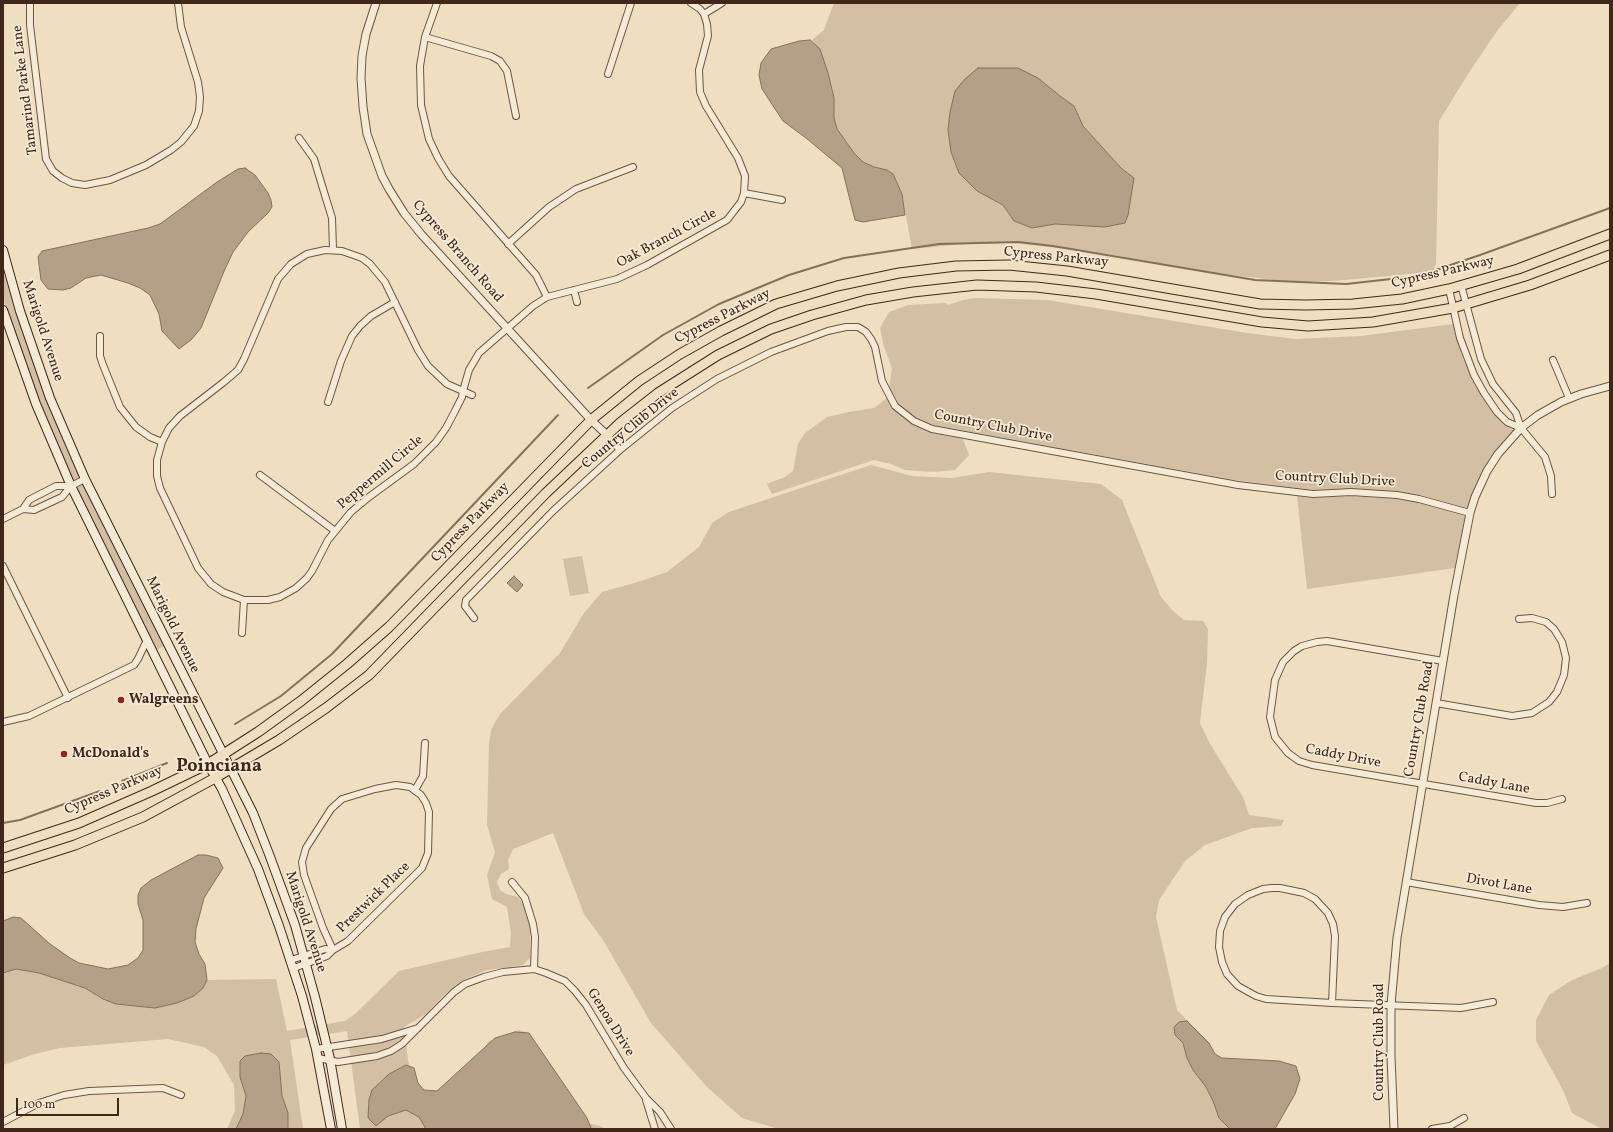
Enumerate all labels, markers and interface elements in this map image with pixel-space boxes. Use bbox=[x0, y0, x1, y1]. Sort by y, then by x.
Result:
street label: Tamarind Parke Lane bbox=[10, 24, 42, 156]
street label: Cypress Branch Road bbox=[408, 197, 506, 307]
street label: Oak Branch Circle bbox=[614, 206, 720, 272]
street label: Cypress Parkway bbox=[1003, 244, 1109, 272]
street label: Cypress Parkway bbox=[1390, 253, 1496, 293]
street label: Marigold Avenue bbox=[18, 278, 66, 384]
street label: Cypress Parkway bbox=[672, 286, 774, 348]
street label: Country Club Drive bbox=[579, 385, 683, 473]
street label: Country Club Drive bbox=[933, 407, 1053, 447]
street label: Peppermill Circle bbox=[335, 432, 427, 514]
street label: Country Club Drive bbox=[1275, 468, 1395, 492]
street label: Cypress Parkway bbox=[428, 479, 514, 567]
street label: Marigold Avenue bbox=[141, 574, 203, 676]
street label: Country Club Road bbox=[1402, 660, 1438, 778]
place label: Walgreens bbox=[129, 692, 199, 708]
marker: Walgreens bbox=[116, 695, 126, 705]
street label: Caddy Drive bbox=[1304, 741, 1382, 773]
place label: McDonald's bbox=[72, 746, 149, 762]
marker: McDonald's bbox=[59, 749, 69, 759]
district label: Poinciana bbox=[176, 757, 262, 779]
street label: Cypress Parkway bbox=[62, 763, 166, 819]
street label: Caddy Lane bbox=[1457, 769, 1531, 799]
street label: Prestwick Place bbox=[334, 859, 414, 937]
street label: Marigold Avenue bbox=[281, 869, 329, 975]
street label: Divot Lane bbox=[1465, 871, 1533, 899]
street label: Country Club Road bbox=[1372, 983, 1388, 1101]
street label: Genoa Drive bbox=[583, 986, 637, 1060]
scale bar bbox=[18, 1090, 121, 1116]
text: 100 m bbox=[23, 1097, 55, 1113]

